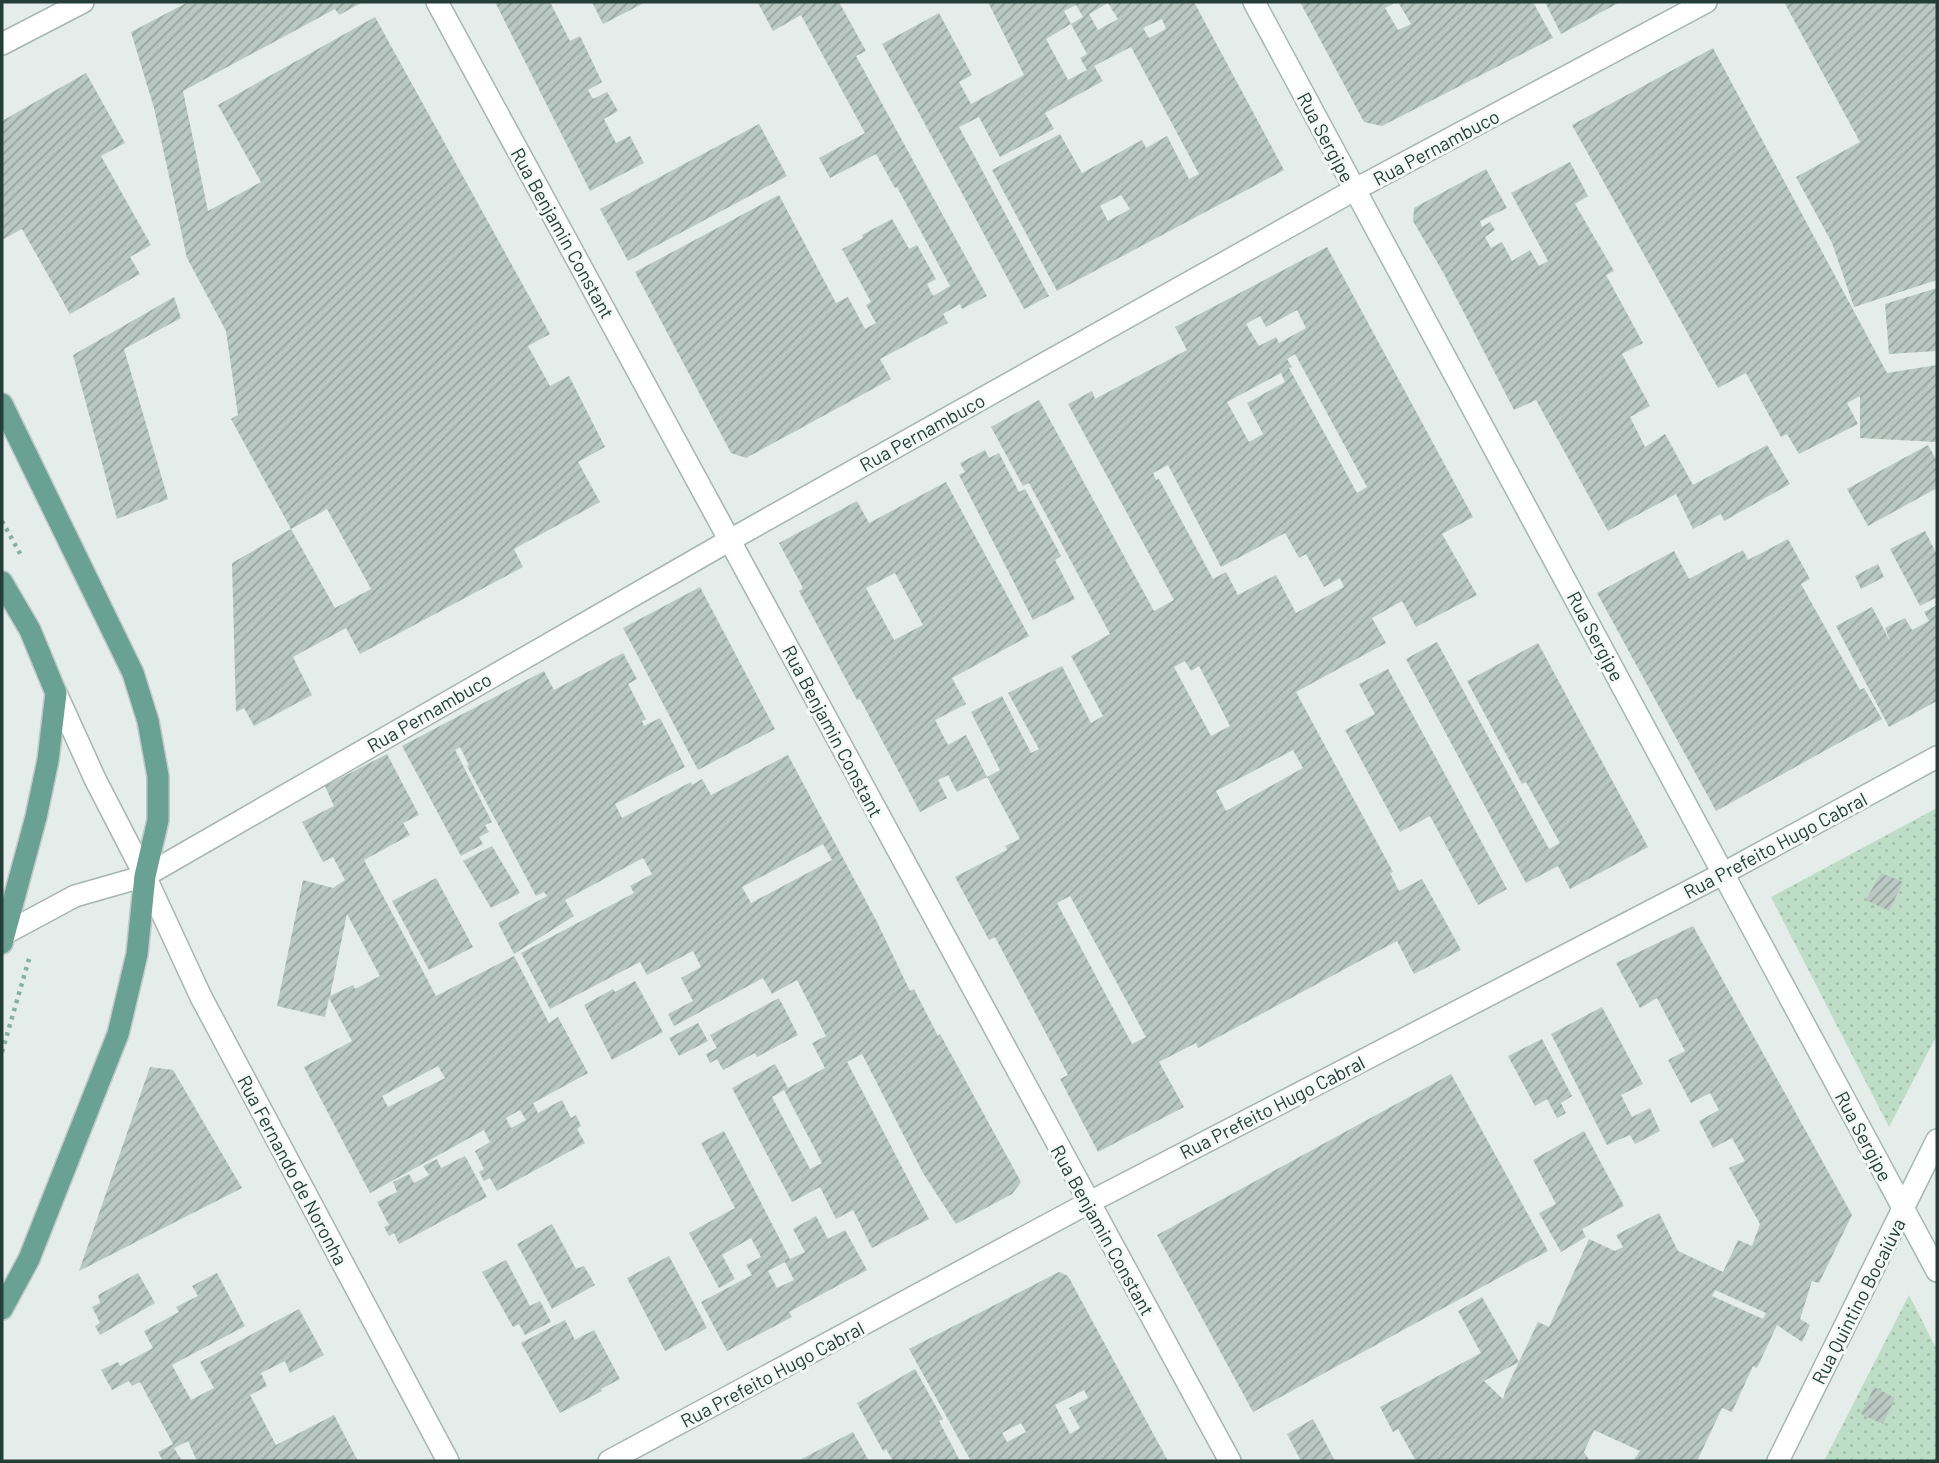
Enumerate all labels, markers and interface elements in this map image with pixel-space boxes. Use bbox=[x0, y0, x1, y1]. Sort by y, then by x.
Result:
street label: Rua Sergipe bbox=[1293, 88, 1359, 186]
street label: Rua Pernambuco bbox=[1369, 104, 1503, 190]
street label: Rua Benjamin Constant bbox=[507, 144, 619, 322]
street label: Rua Pernambuco bbox=[855, 388, 989, 476]
street label: Rua Sergipe bbox=[1563, 587, 1629, 685]
street label: Rua Benjamin Constant bbox=[778, 641, 888, 821]
street label: Rua Pernambuco bbox=[363, 667, 495, 757]
street label: Rua Prefeito Hugo Cabral bbox=[1679, 787, 1871, 903]
street label: Rua Prefeito Hugo Cabral bbox=[1176, 1050, 1368, 1164]
street label: Rua Fernando de Noronha bbox=[233, 1071, 353, 1269]
street label: Rua Sergipe bbox=[1831, 1087, 1897, 1185]
street label: Rua Benjamin Constant bbox=[1047, 1141, 1159, 1319]
street label: Rua Quintino Bocaiúva bbox=[1806, 1214, 1910, 1388]
street label: Rua Prefeito Hugo Cabral bbox=[676, 1316, 868, 1432]

